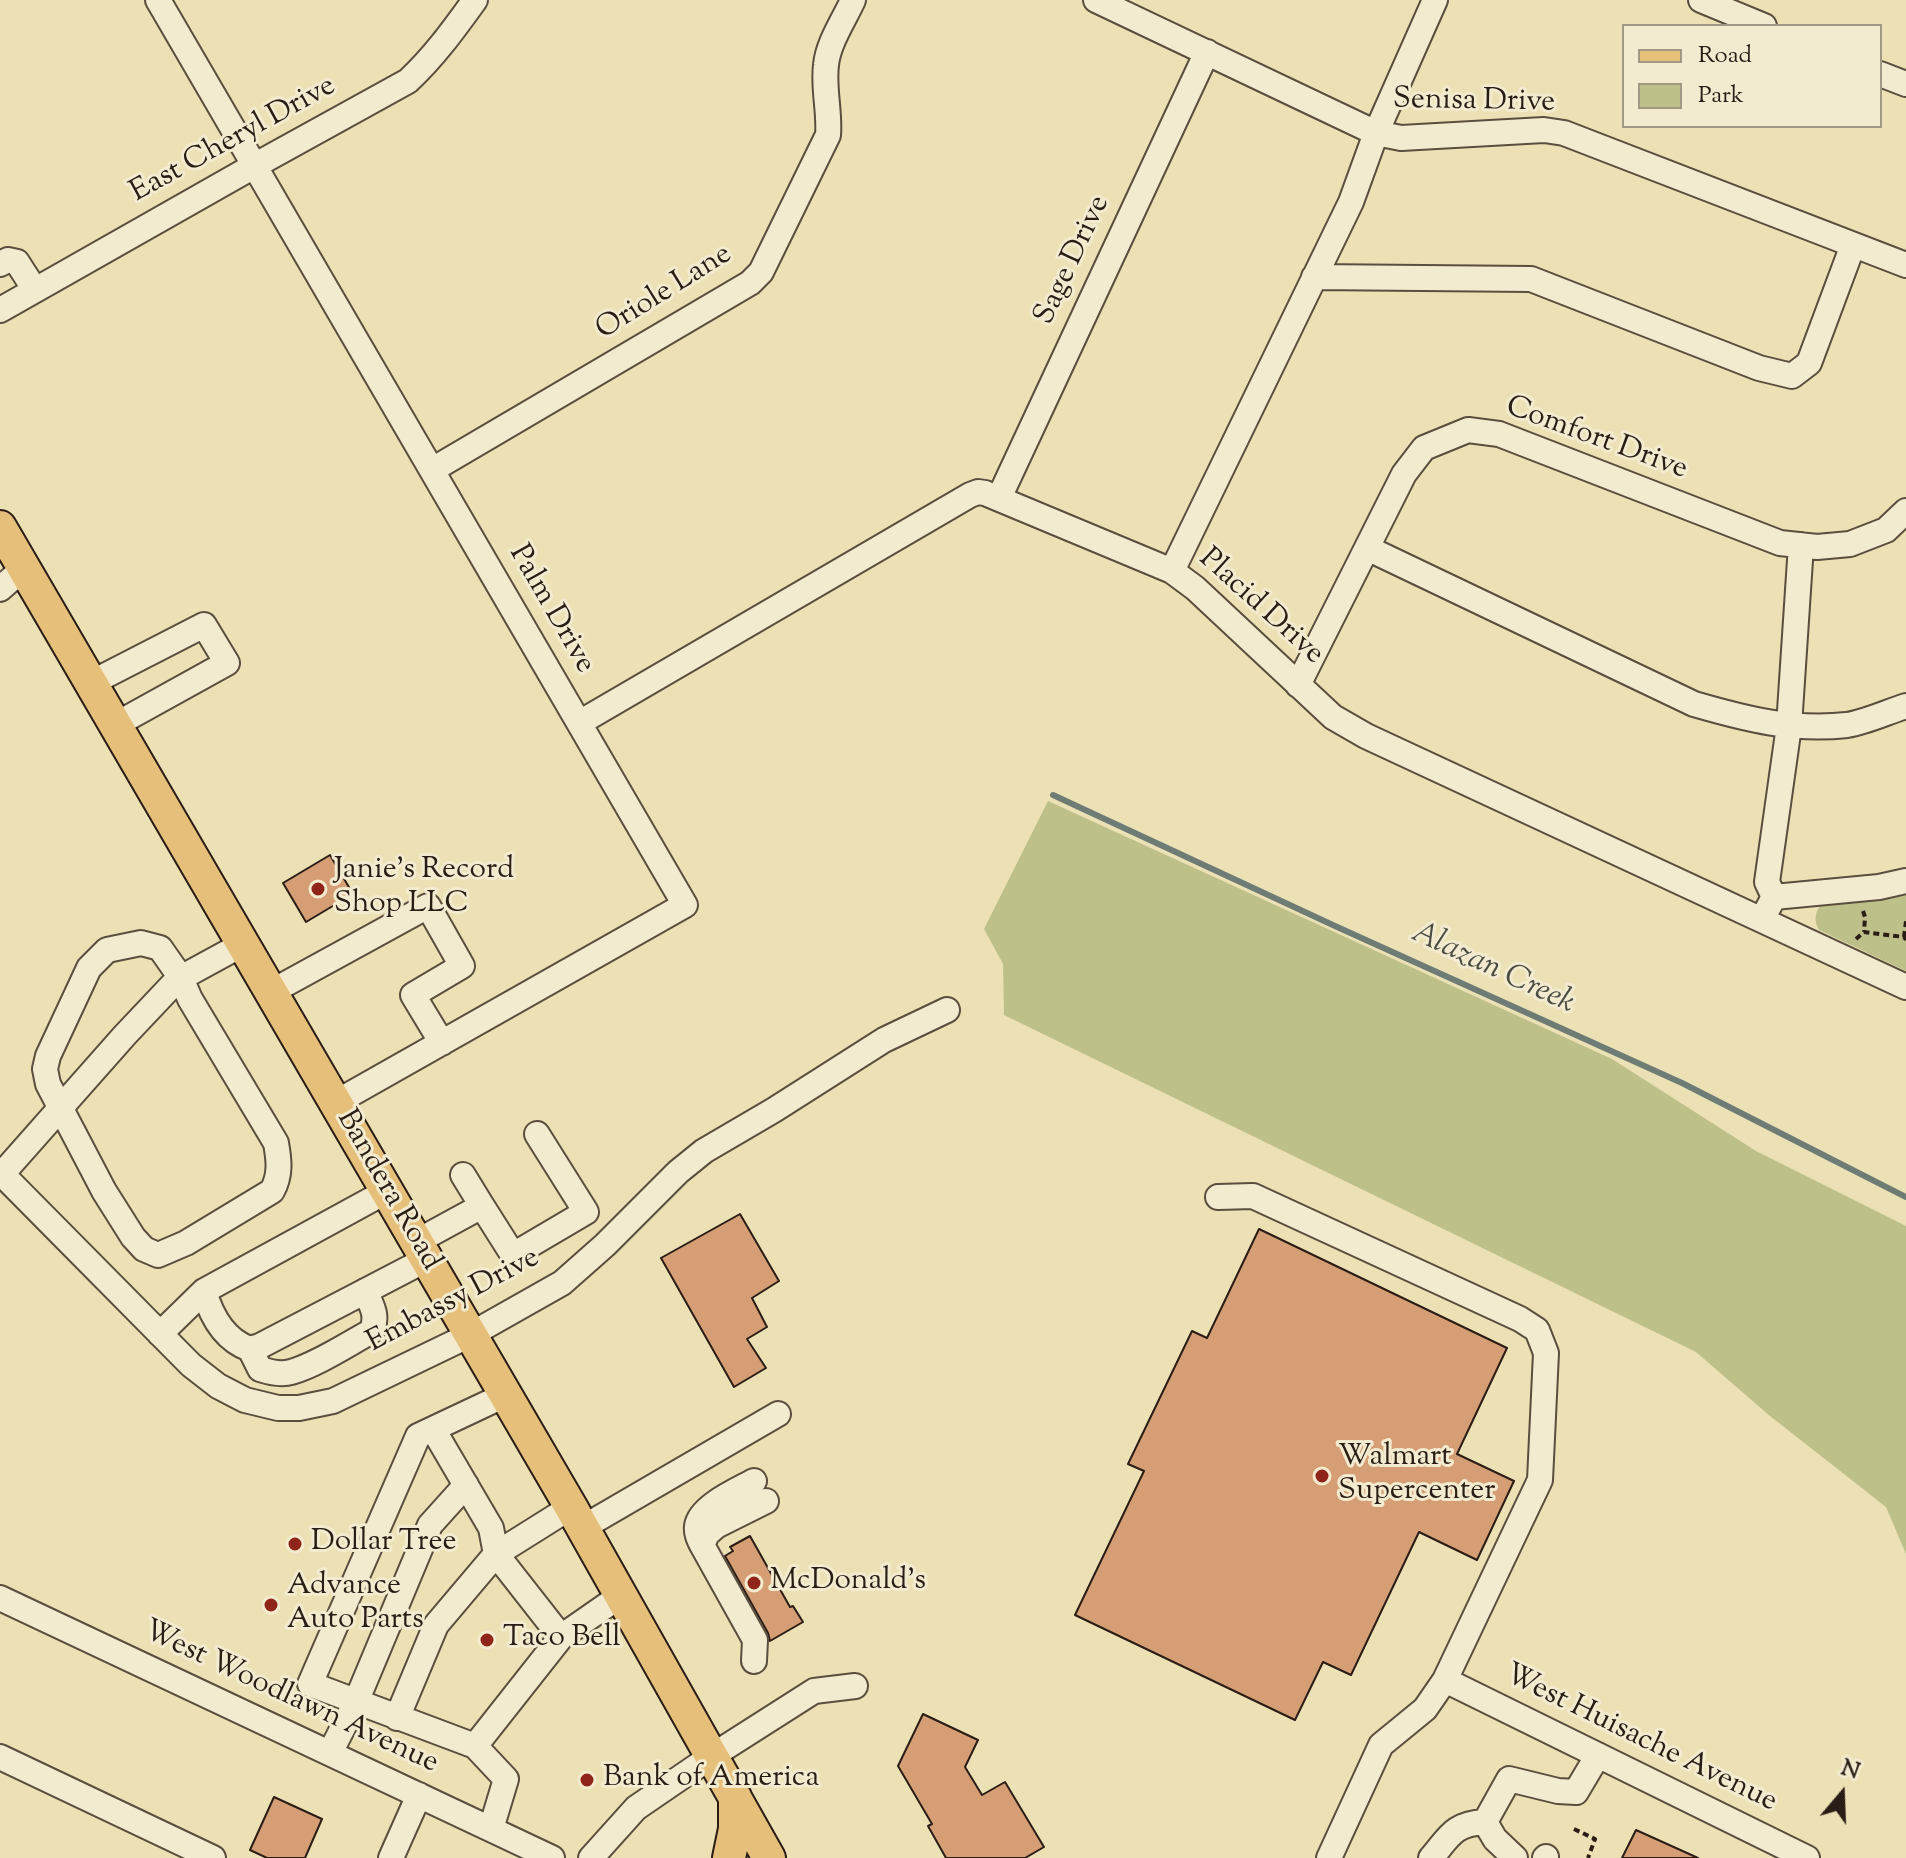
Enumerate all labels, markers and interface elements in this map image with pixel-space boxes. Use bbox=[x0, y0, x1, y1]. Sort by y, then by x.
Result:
legend bbox=[1622, 24, 1882, 128]
text: Road bbox=[1698, 39, 1752, 73]
street label: East Cheryl Drive bbox=[125, 70, 343, 212]
text: Park bbox=[1698, 79, 1744, 113]
street label: Senisa Drive bbox=[1393, 84, 1555, 122]
street label: Sage Drive bbox=[1028, 191, 1120, 331]
street label: Oriole Lane bbox=[590, 238, 740, 350]
street label: Comfort Drive bbox=[1500, 390, 1692, 490]
street label: Palm Drive bbox=[499, 539, 601, 681]
street label: Placid Drive bbox=[1190, 542, 1330, 674]
place label: Janie's Record Shop LLC bbox=[334, 854, 514, 924]
marker: Janie's Record Shop LLC bbox=[309, 880, 327, 898]
water label: Alazan Creek bbox=[1404, 915, 1580, 1025]
street label: Bandera Road bbox=[326, 1104, 448, 1278]
street label: Embassy Drive bbox=[362, 1242, 546, 1362]
place label: Walmart Supercenter bbox=[1338, 1441, 1495, 1512]
marker: Walmart Supercenter bbox=[1313, 1467, 1331, 1485]
place label: Dollar Tree bbox=[311, 1526, 456, 1562]
marker: Dollar Tree bbox=[286, 1535, 304, 1553]
place label: McDonald's bbox=[770, 1565, 926, 1601]
place label: Advance Auto Parts bbox=[287, 1570, 424, 1640]
marker: McDonald's bbox=[745, 1574, 763, 1592]
marker: Advance Auto Parts bbox=[262, 1596, 280, 1614]
street label: West Woodlawn Avenue bbox=[137, 1615, 443, 1783]
place label: Taco Bell bbox=[503, 1622, 621, 1658]
marker: Taco Bell bbox=[478, 1631, 496, 1649]
street label: West Huisache Avenue bbox=[1498, 1658, 1782, 1822]
text: N bbox=[1836, 1753, 1863, 1789]
north arrow bbox=[1802, 1754, 1882, 1834]
place label: Bank of America bbox=[603, 1762, 819, 1798]
marker: Bank of America bbox=[578, 1771, 596, 1789]

